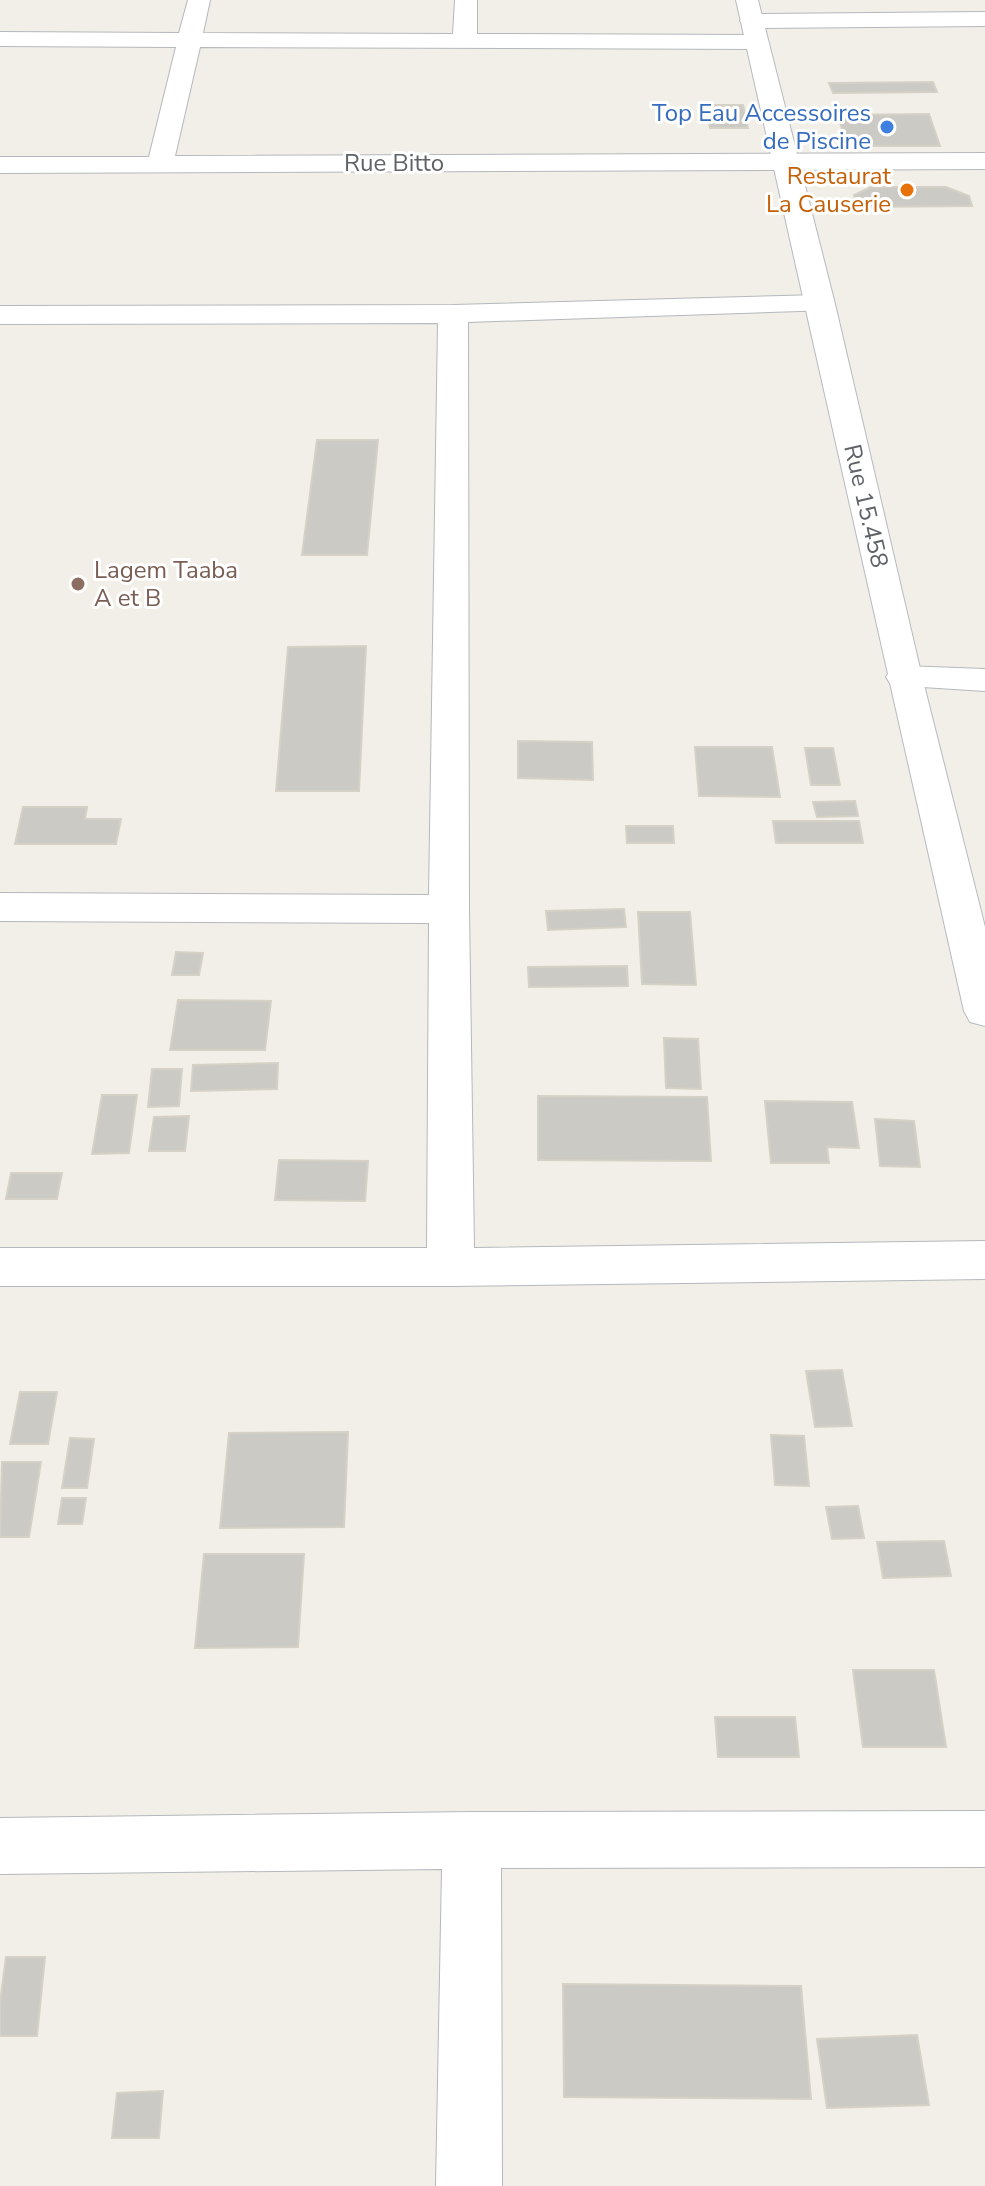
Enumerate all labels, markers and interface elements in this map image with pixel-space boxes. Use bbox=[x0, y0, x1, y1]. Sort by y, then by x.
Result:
place label: Top Eau Accessoires de Piscine bbox=[652, 97, 871, 157]
marker: Top Eau Accessoires de Piscine bbox=[878, 118, 896, 136]
street label: Rue Bitto bbox=[344, 147, 444, 179]
place label: Restaurat La Causerie bbox=[766, 160, 892, 220]
marker: Restaurat La Causerie bbox=[898, 181, 916, 199]
street label: Rue 15.458 bbox=[836, 441, 896, 571]
place label: Lagem Taaba A et B bbox=[94, 554, 238, 614]
marker: Lagem Taaba A et B bbox=[69, 575, 87, 593]

